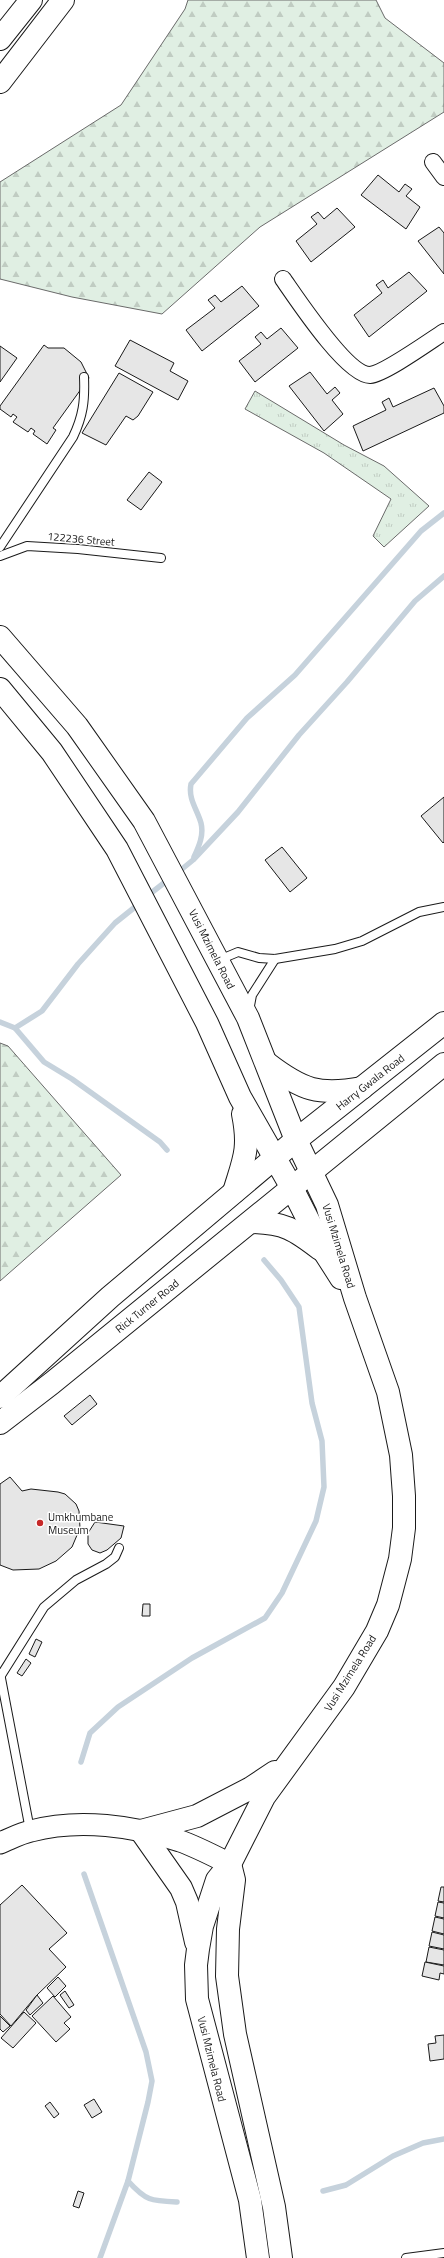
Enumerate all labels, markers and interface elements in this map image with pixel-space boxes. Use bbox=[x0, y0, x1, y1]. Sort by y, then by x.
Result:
street label: 122236 Street bbox=[47, 528, 116, 550]
street label: Vusi Mzimela Road bbox=[185, 906, 239, 992]
street label: Harry Gwala Road bbox=[332, 1050, 408, 1114]
street label: Vusi Mzimela Road bbox=[319, 1202, 360, 1290]
street label: Rick Turner Road bbox=[112, 1275, 182, 1337]
place label: Umkhumbane Museum bbox=[48, 1509, 114, 1538]
marker: Umkhumbane Museum bbox=[35, 1518, 45, 1528]
street label: Vusi Mzimela Road bbox=[320, 1631, 380, 1714]
street label: Vusi Mzimela Road bbox=[194, 2015, 230, 2104]

